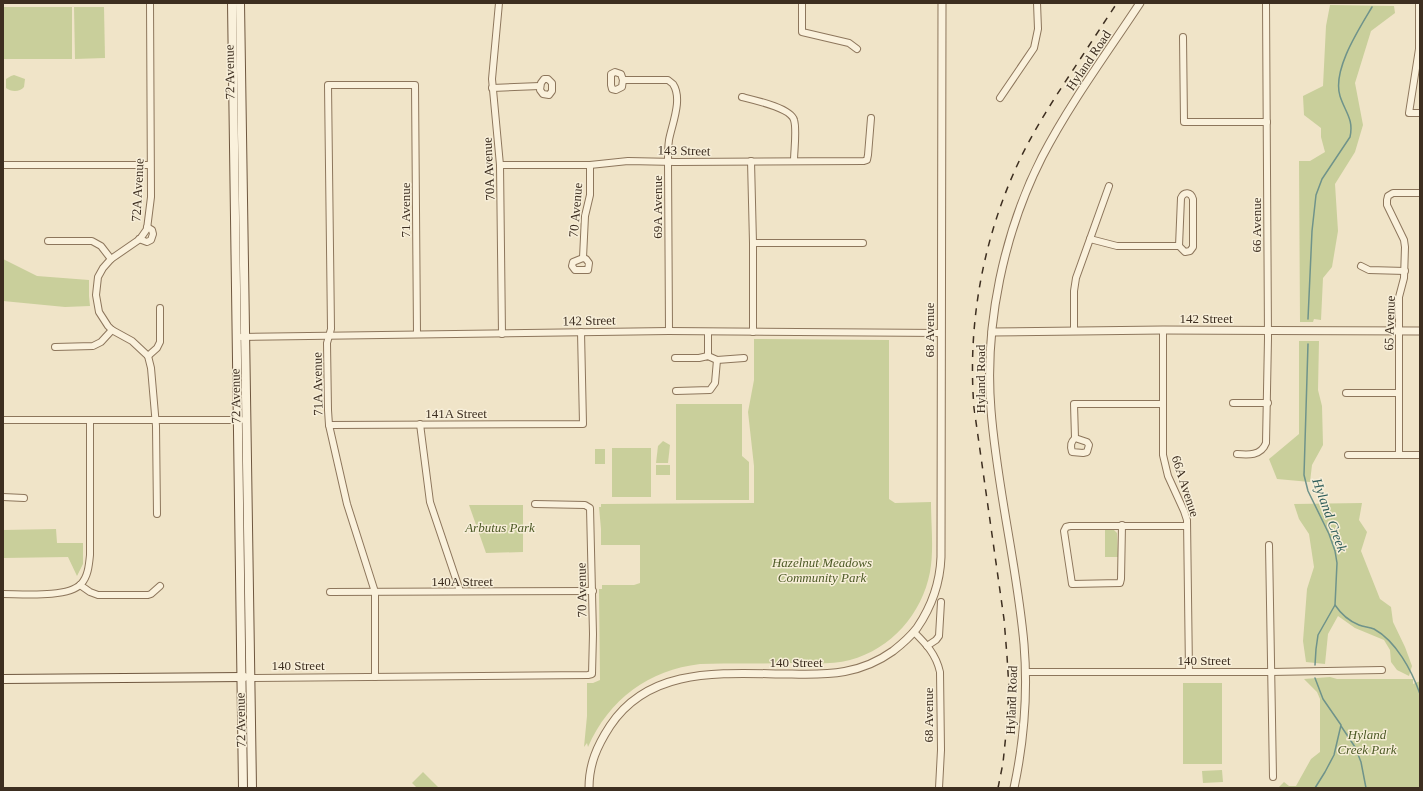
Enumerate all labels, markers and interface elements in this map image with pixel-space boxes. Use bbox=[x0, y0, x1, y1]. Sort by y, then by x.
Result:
street label: Hyland Road bbox=[1063, 27, 1114, 93]
street label: 72 Avenue bbox=[222, 44, 237, 100]
street label: 70A Avenue bbox=[479, 137, 498, 201]
street label: 143 Street bbox=[657, 143, 711, 158]
street label: 72A Avenue bbox=[128, 158, 147, 222]
street label: 69A Avenue bbox=[650, 175, 665, 239]
street label: 71 Avenue bbox=[398, 182, 413, 238]
street label: 70 Avenue bbox=[566, 182, 585, 238]
street label: 66 Avenue bbox=[1249, 197, 1264, 253]
street label: 65 Avenue bbox=[1381, 295, 1398, 351]
street label: 68 Avenue bbox=[922, 302, 937, 358]
street label: 142 Street bbox=[1179, 311, 1233, 326]
street label: 142 Street bbox=[562, 313, 616, 328]
street label: Hyland Road bbox=[973, 344, 988, 413]
street label: 71A Avenue bbox=[309, 352, 326, 416]
street label: 72 Avenue bbox=[228, 368, 243, 424]
street label: 141A Street bbox=[425, 406, 487, 421]
street label: 66A Avenue bbox=[1169, 454, 1203, 519]
water label: Hyland Creek bbox=[1309, 475, 1350, 555]
park label: Arbutus Park bbox=[464, 520, 535, 535]
park label: Hazelnut Meadows Community Park bbox=[771, 555, 872, 585]
street label: 70 Avenue bbox=[574, 562, 589, 618]
street label: 140A Street bbox=[431, 574, 493, 589]
street label: 140 Street bbox=[1177, 653, 1231, 668]
street label: 140 Street bbox=[769, 655, 823, 670]
street label: 140 Street bbox=[271, 658, 325, 673]
street label: Hyland Road bbox=[1003, 665, 1020, 735]
street label: 68 Avenue bbox=[921, 687, 936, 743]
street label: 72 Avenue bbox=[233, 692, 248, 748]
park label: Hyland Creek Park bbox=[1337, 727, 1397, 757]

